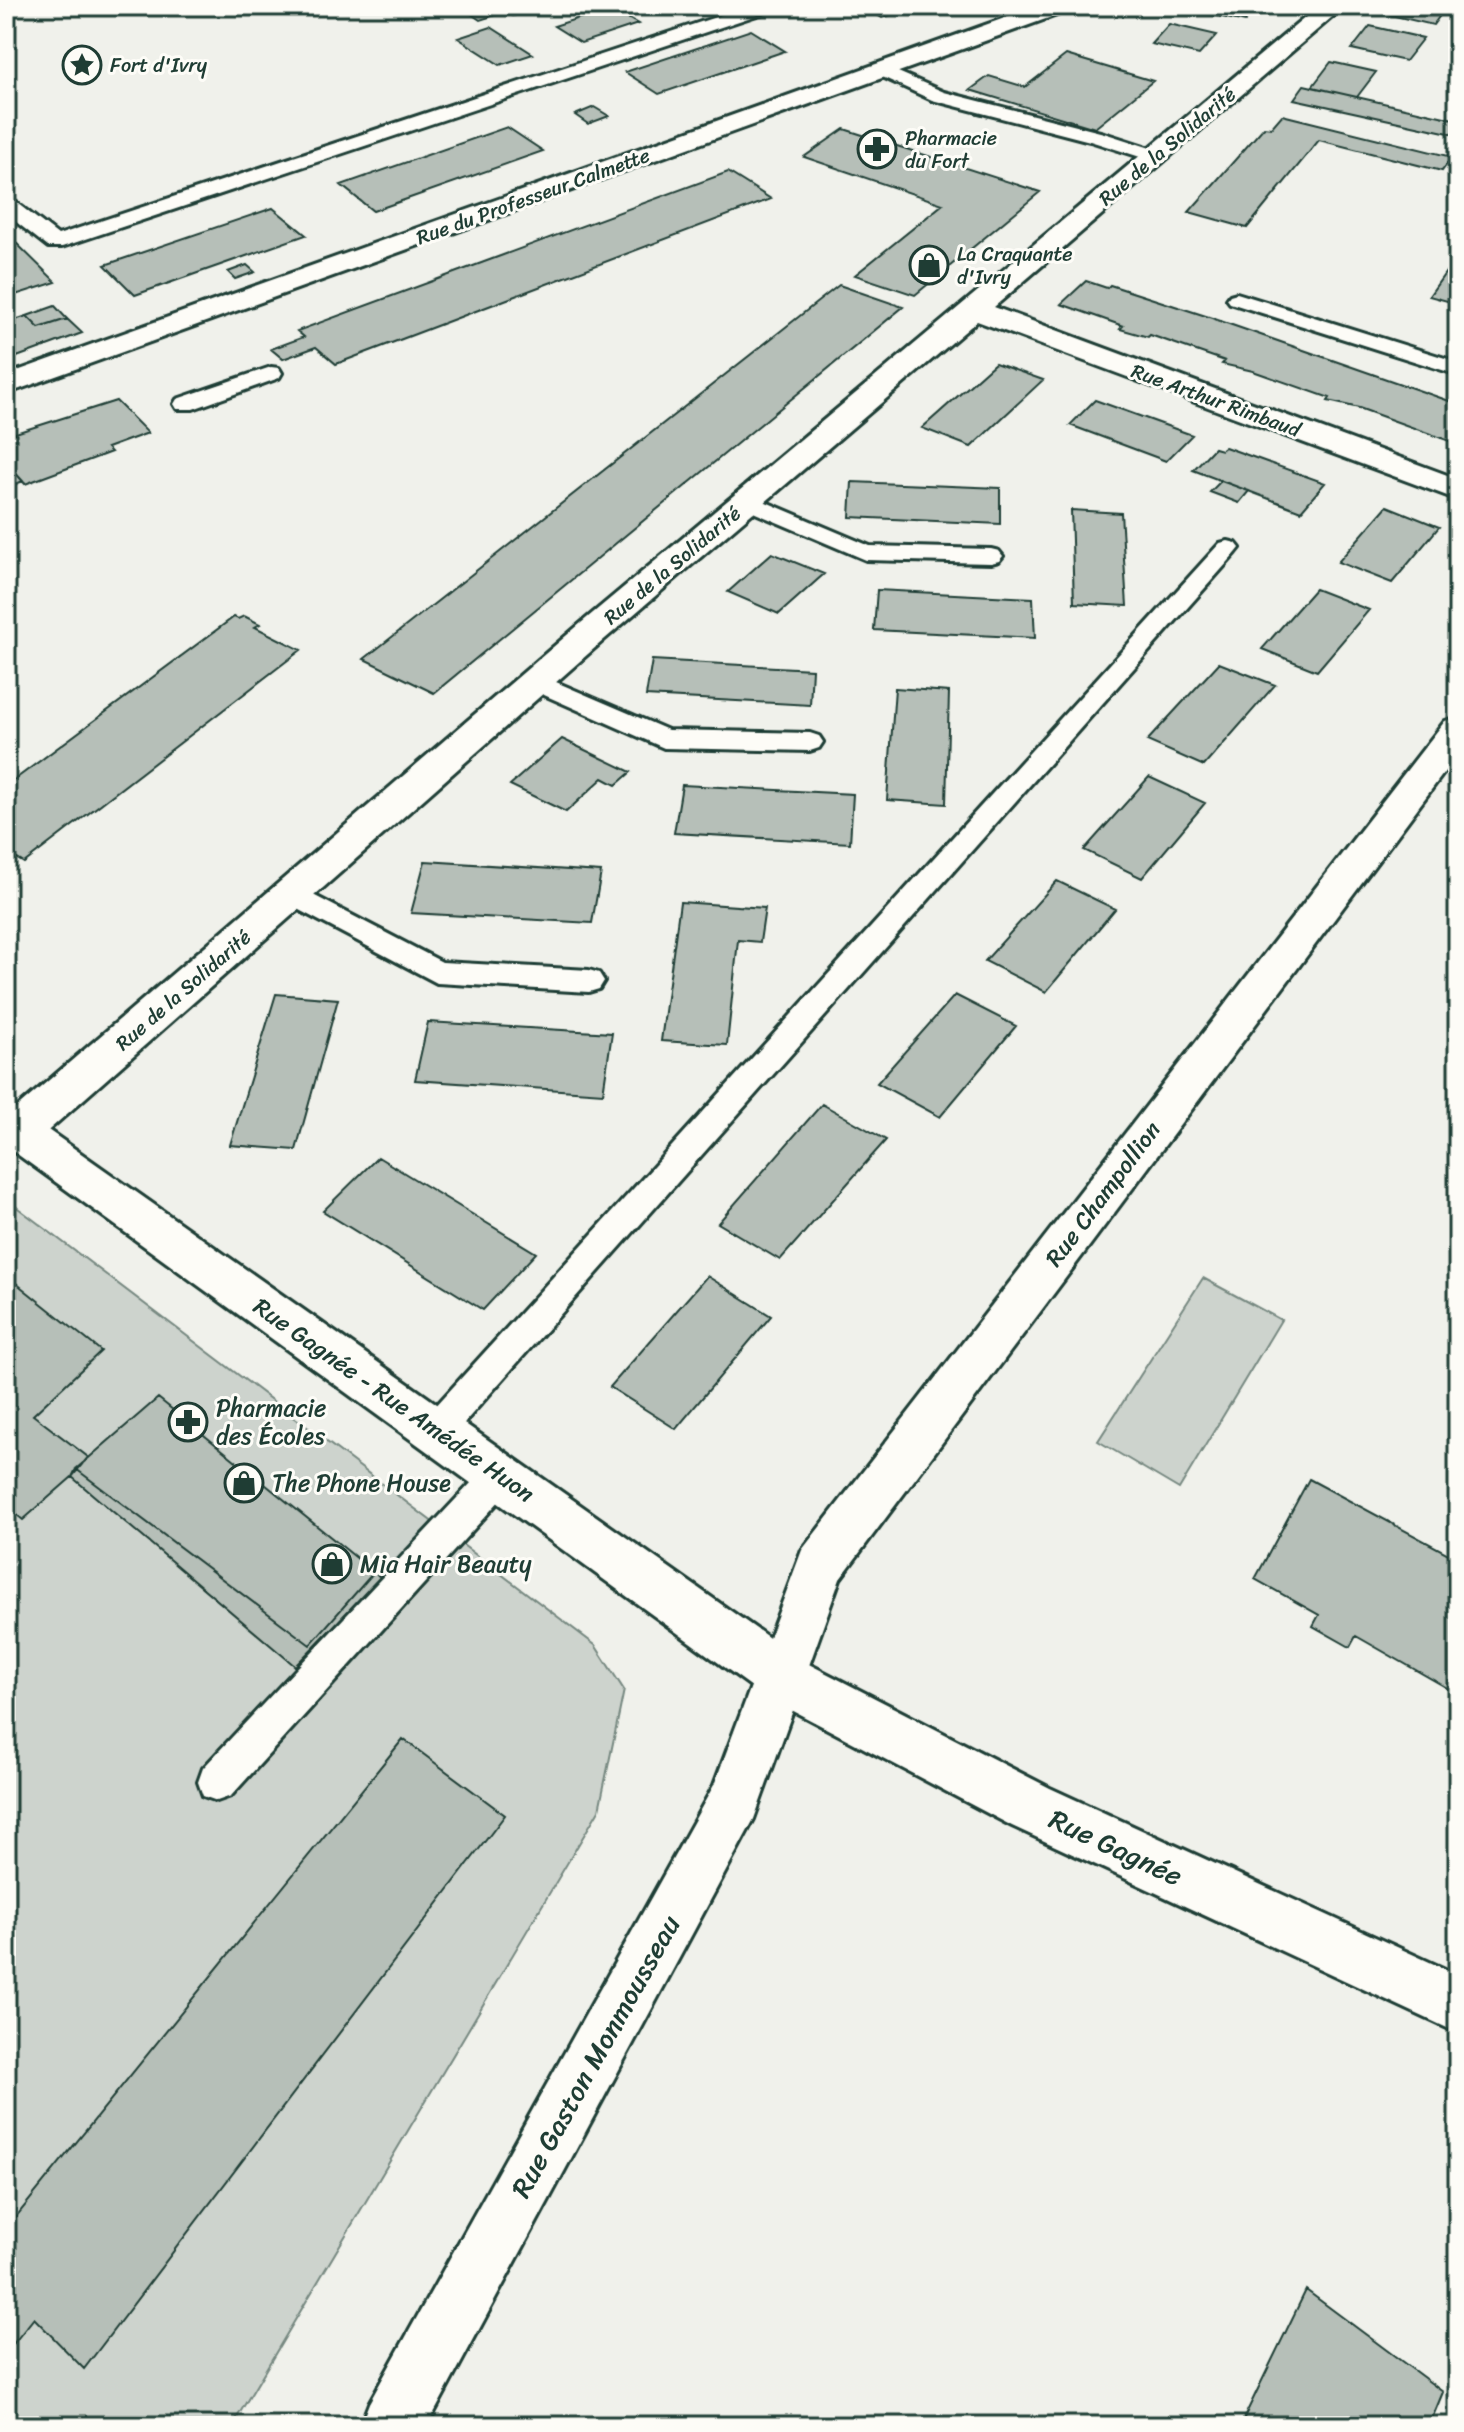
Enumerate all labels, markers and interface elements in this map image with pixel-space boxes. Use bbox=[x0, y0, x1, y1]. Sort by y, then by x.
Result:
place icon: Fort d'Ivry bbox=[61, 44, 103, 86]
place label: Fort d'Ivry bbox=[110, 48, 208, 83]
street label: Rue de la Solidarité bbox=[1090, 78, 1244, 215]
place label: Pharmacie du Fort bbox=[905, 121, 997, 179]
pharmacy icon: Pharmacie du Fort bbox=[856, 128, 898, 170]
street label: Rue du Professeur Calmette bbox=[411, 138, 655, 255]
place label: La Craquante d'Ivry bbox=[957, 237, 1073, 295]
shop icon: La Craquante d'Ivry bbox=[908, 244, 950, 286]
street label: Rue Arthur Rimbaud bbox=[1126, 354, 1307, 448]
street label: Rue de la Solidarité bbox=[595, 497, 749, 634]
street label: Rue de la Solidarité bbox=[107, 921, 259, 1060]
street label: Rue Champollion bbox=[1034, 1112, 1172, 1276]
street label: Rue Gagnée - Rue Amédée Huon bbox=[244, 1286, 544, 1514]
place label: Pharmacie des Écoles bbox=[216, 1387, 326, 1457]
pharmacy icon: Pharmacie des Écoles bbox=[167, 1401, 209, 1443]
shop icon: The Phone House bbox=[223, 1462, 265, 1504]
place label: The Phone House bbox=[272, 1462, 451, 1504]
shop icon: Mia Hair Beauty bbox=[311, 1543, 353, 1585]
place label: Mia Hair Beauty bbox=[360, 1543, 532, 1585]
street label: Rue Gagnée bbox=[1041, 1795, 1191, 1900]
street label: Rue Gaston Monmousseau bbox=[497, 1906, 694, 2207]

